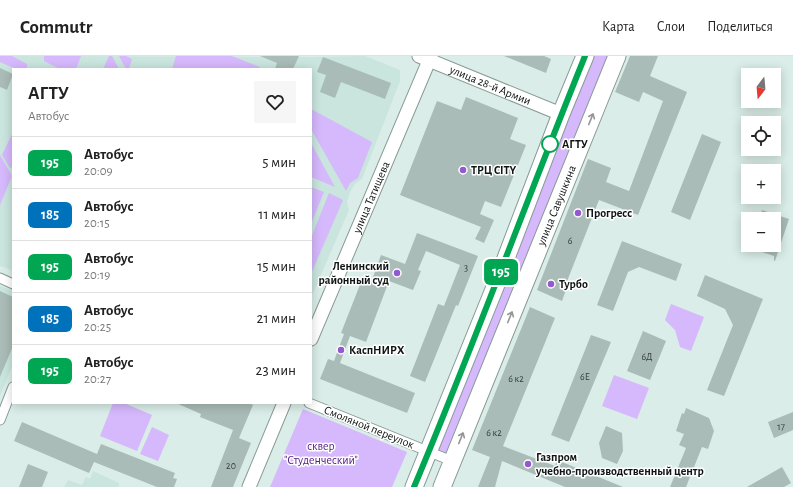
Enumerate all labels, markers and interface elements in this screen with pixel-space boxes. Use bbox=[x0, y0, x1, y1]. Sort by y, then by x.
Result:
text: Commutr bbox=[20, 18, 92, 37]
text: Карта bbox=[602, 20, 635, 34]
text: Слои bbox=[657, 20, 685, 34]
text: Поделиться bbox=[707, 20, 773, 34]
street label: улица 28-й Армии bbox=[447, 63, 533, 107]
north arrow bbox=[741, 68, 781, 108]
map controls bbox=[741, 68, 781, 252]
button: heart bbox=[254, 81, 296, 123]
text: АГТУ bbox=[28, 84, 69, 103]
text: Автобус bbox=[28, 110, 69, 123]
one-way arrow bbox=[588, 114, 595, 126]
button: locate bbox=[741, 116, 781, 156]
marker: АГТУ bbox=[541, 135, 559, 153]
place label: АГТУ bbox=[562, 138, 588, 150]
text: Автобус bbox=[84, 147, 134, 162]
text: 5 мин bbox=[262, 155, 296, 170]
text: 195 bbox=[41, 156, 59, 170]
street label: улица Татищева bbox=[350, 159, 392, 236]
street label: улица Савушкина bbox=[534, 163, 578, 248]
place label: ТРЦ CITY bbox=[471, 164, 517, 176]
button: + bbox=[741, 164, 781, 204]
text: 20:09 bbox=[84, 165, 113, 178]
marker: ТРЦ CITY bbox=[458, 165, 468, 175]
text: Автобус bbox=[84, 199, 134, 214]
text: 11 мин bbox=[258, 207, 296, 222]
place label: Прогресс bbox=[586, 207, 632, 219]
text: 185 bbox=[41, 208, 59, 222]
marker: Прогресс bbox=[573, 208, 583, 218]
button: − bbox=[741, 212, 781, 252]
text: 20:15 bbox=[84, 217, 110, 230]
house number: 6 bbox=[568, 236, 573, 246]
text: Автобус bbox=[84, 251, 134, 266]
text: 15 мин bbox=[257, 259, 296, 274]
line badge: 195 bbox=[478, 259, 524, 285]
text: 195 bbox=[41, 260, 59, 274]
place label: Ленинский районный суд bbox=[319, 260, 389, 287]
house number: 3 bbox=[464, 263, 468, 273]
text: 195 bbox=[492, 265, 510, 279]
marker: Ленинский районный суд bbox=[392, 268, 402, 278]
text: 20:19 bbox=[84, 269, 110, 282]
place label: Турбо bbox=[559, 278, 588, 291]
marker: Турбо bbox=[546, 279, 556, 289]
text: Автобус bbox=[84, 303, 134, 318]
text: 21 мин bbox=[257, 311, 296, 326]
text: 185 bbox=[41, 312, 59, 326]
one-way arrow bbox=[507, 312, 514, 324]
text: 20:25 bbox=[84, 321, 111, 334]
place label: КаспНИРХ bbox=[349, 344, 405, 356]
marker: КаспНИРХ bbox=[336, 345, 346, 355]
house number: 6Д bbox=[641, 352, 653, 362]
text: Автобус bbox=[84, 355, 134, 370]
text: 23 мин bbox=[256, 363, 296, 378]
text: 195 bbox=[41, 364, 59, 378]
house number: 6Е bbox=[580, 372, 590, 382]
text: 20:27 bbox=[84, 373, 111, 386]
house number: 6 к2 bbox=[508, 374, 524, 384]
street label: Смоляной переулок bbox=[322, 403, 416, 452]
house number: 17 bbox=[777, 422, 785, 432]
house number: 6 к2 bbox=[486, 428, 502, 438]
one-way arrow bbox=[458, 432, 465, 444]
park label: сквер "Студенческий" bbox=[284, 440, 358, 467]
place label: Газпром учебно-производственный центр bbox=[535, 451, 704, 478]
marker: Газпром учебно-производственный центр bbox=[523, 459, 533, 469]
house number: 20 bbox=[226, 461, 236, 471]

